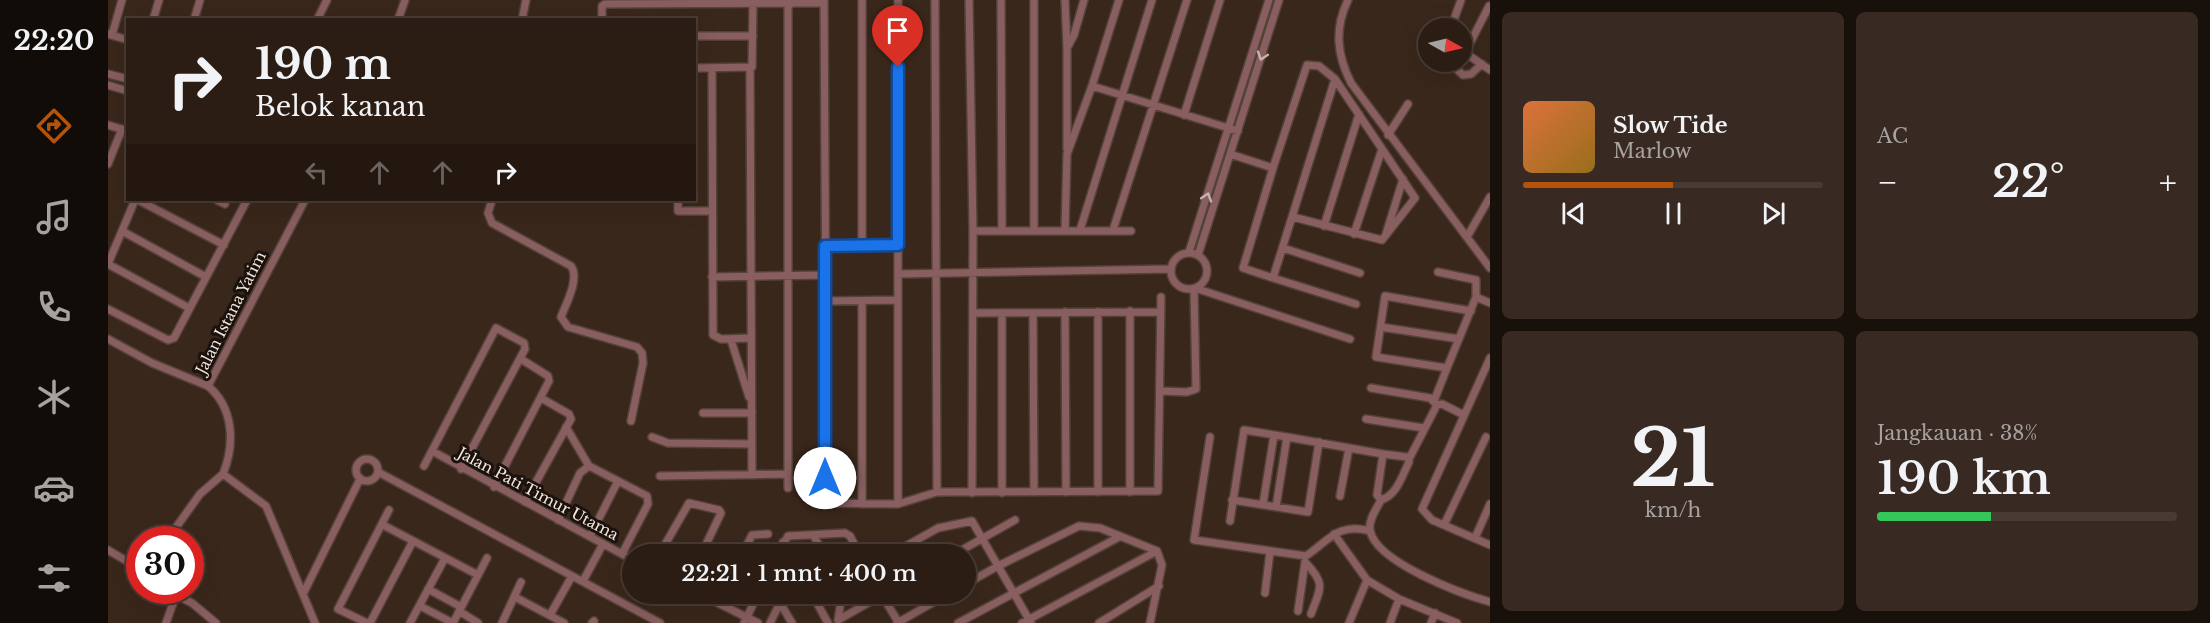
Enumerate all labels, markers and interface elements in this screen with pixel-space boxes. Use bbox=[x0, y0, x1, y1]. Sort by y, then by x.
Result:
pin bbox=[872, 5, 923, 67]
icon: arrive bbox=[881, 14, 914, 47]
north arrow bbox=[1418, 18, 1472, 72]
map controls bbox=[1418, 18, 1472, 72]
text: 22:20 bbox=[14, 24, 94, 57]
text: 190 m bbox=[255, 38, 391, 90]
icon: right bbox=[156, 42, 234, 120]
one-way arrow bbox=[1256, 50, 1269, 61]
text: Belok kanan bbox=[255, 90, 425, 123]
icon: directions bbox=[33, 105, 75, 147]
text: Slow Tide bbox=[1613, 112, 1728, 139]
text: AC bbox=[1877, 124, 1908, 148]
text: Marlow bbox=[1613, 139, 1692, 163]
text: 22° bbox=[1992, 153, 2065, 209]
icon: left bbox=[300, 156, 333, 189]
icon: ahead bbox=[363, 156, 396, 189]
icon: ahead bbox=[426, 156, 459, 189]
icon: right bbox=[489, 156, 522, 189]
text: − bbox=[1877, 162, 1898, 203]
text: + bbox=[2159, 162, 2177, 203]
one-way arrow bbox=[1200, 192, 1212, 203]
icon: music bbox=[33, 196, 75, 238]
icon: previous bbox=[1557, 197, 1590, 230]
icon: pause bbox=[1657, 197, 1690, 230]
icon: next bbox=[1757, 197, 1790, 230]
street label: Jalan Istana Yatim bbox=[190, 248, 270, 379]
icon: phone bbox=[33, 286, 75, 328]
icon: climate bbox=[33, 376, 75, 418]
text: 21 bbox=[1631, 410, 1715, 507]
text: Jangkauan · 38% bbox=[1877, 421, 2038, 445]
street label: Jalan Pati Timur Utama bbox=[453, 442, 623, 544]
position arrow bbox=[793, 446, 857, 510]
text: 190 km bbox=[1877, 450, 2051, 506]
icon: car bbox=[33, 467, 75, 509]
text: km/h bbox=[1645, 498, 1701, 522]
speed limit sign: 30 bbox=[126, 526, 204, 604]
icon: filters bbox=[33, 557, 75, 599]
text: 22:21 · 1 mnt · 400 m bbox=[681, 560, 917, 587]

